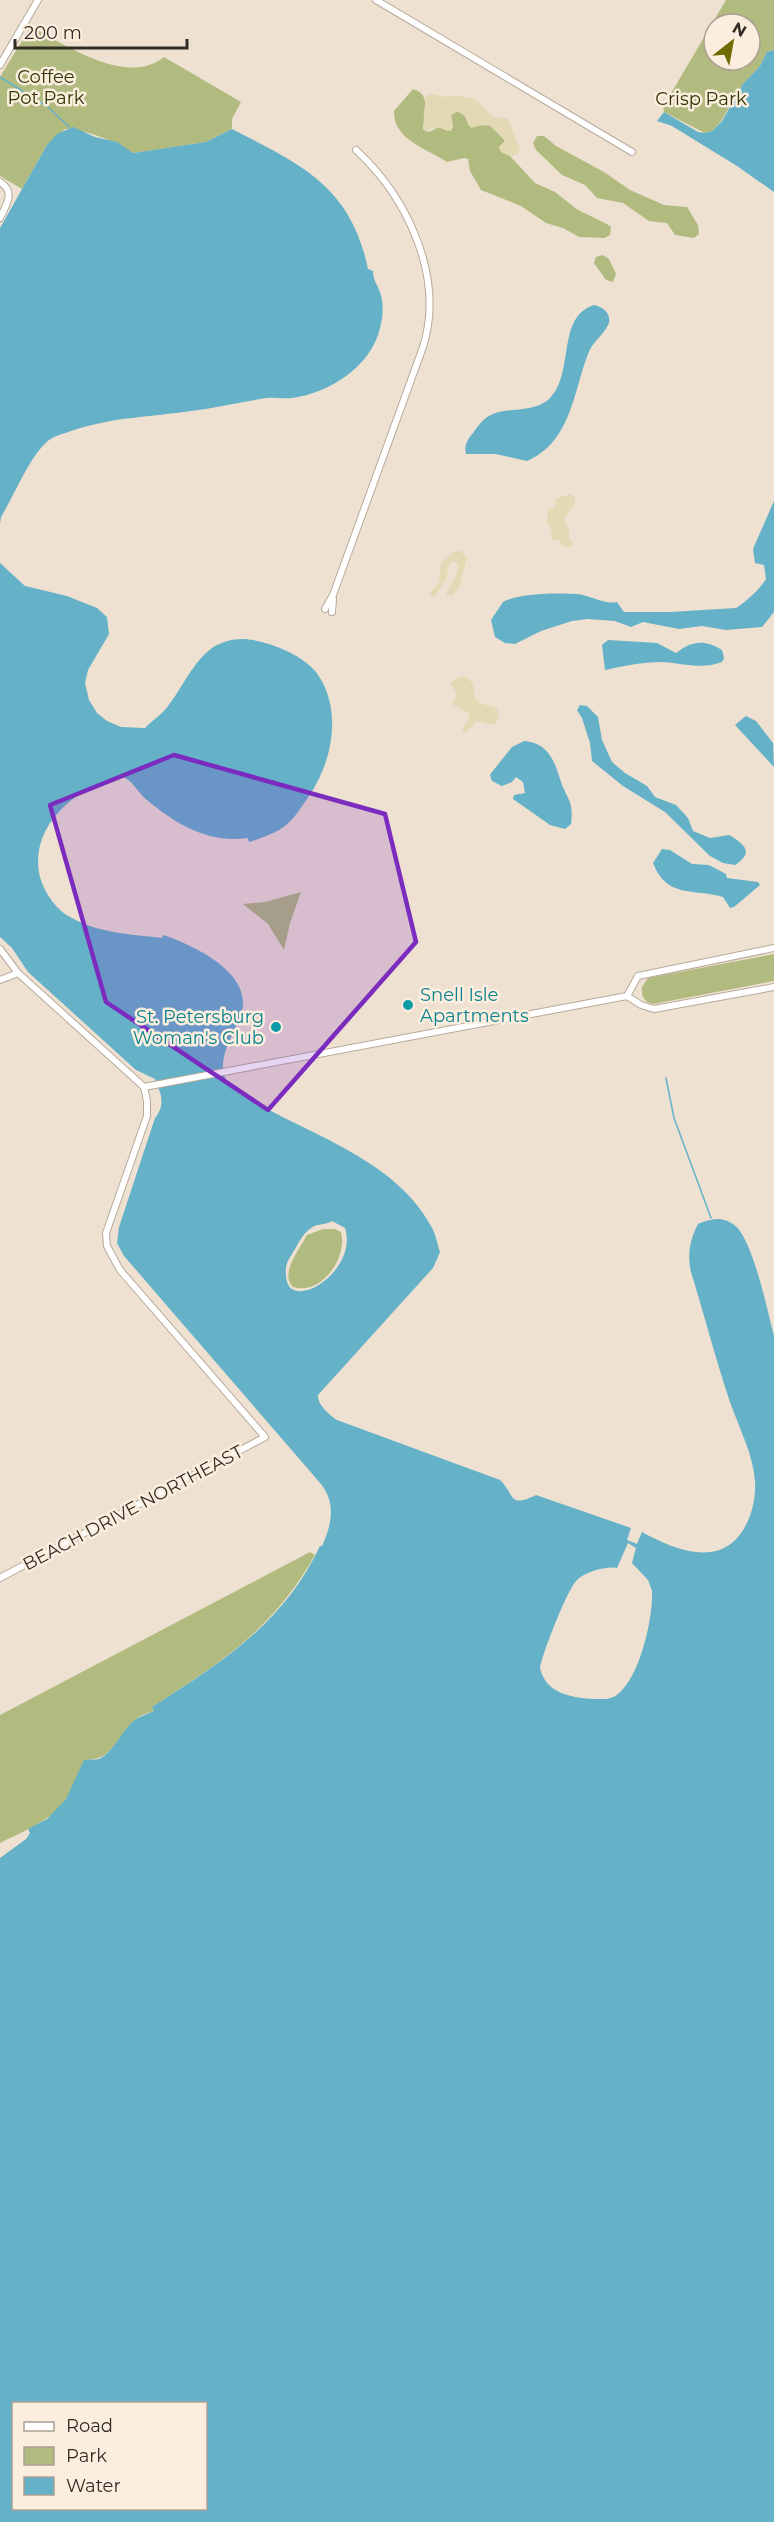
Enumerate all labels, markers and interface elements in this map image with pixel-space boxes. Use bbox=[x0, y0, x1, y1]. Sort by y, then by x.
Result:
scale bar bbox=[15, 12, 188, 50]
north arrow bbox=[702, 12, 762, 72]
text: N bbox=[729, 18, 750, 41]
text: 200 m bbox=[24, 22, 82, 44]
park label: Coffee Pot Park bbox=[7, 66, 85, 109]
park label: Crisp Park bbox=[655, 88, 747, 110]
place label: Snell Isle Apartments bbox=[420, 984, 529, 1027]
marker: Snell Isle Apartments bbox=[401, 998, 415, 1012]
place label: St. Petersburg Woman's Club bbox=[133, 1006, 264, 1049]
marker: St. Petersburg Woman's Club bbox=[269, 1020, 283, 1034]
street label: BEACH DRIVE NORTHEAST bbox=[19, 1440, 247, 1576]
legend bbox=[12, 2402, 207, 2510]
text: Road bbox=[66, 2415, 113, 2437]
text: Park bbox=[66, 2445, 107, 2467]
text: Water bbox=[66, 2475, 121, 2497]

